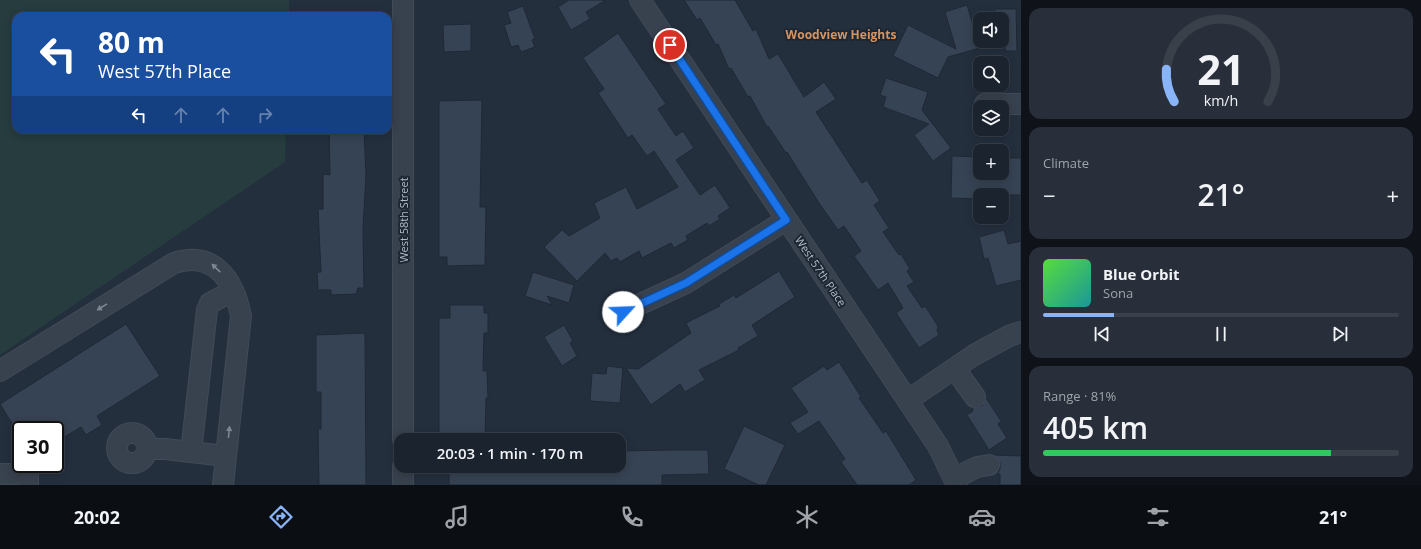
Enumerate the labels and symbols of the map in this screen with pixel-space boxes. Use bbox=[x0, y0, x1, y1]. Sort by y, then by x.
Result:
district label: Woodview Heights bbox=[786, 26, 896, 43]
pin bbox=[653, 28, 687, 62]
street label: West 58th Street bbox=[396, 177, 411, 263]
street label: West 57th Place bbox=[792, 233, 850, 309]
one-way arrow bbox=[211, 263, 221, 273]
position arrow bbox=[602, 291, 644, 333]
one-way arrow bbox=[96, 303, 108, 310]
speed limit sign: 30 bbox=[12, 421, 64, 473]
one-way arrow bbox=[226, 426, 232, 438]

